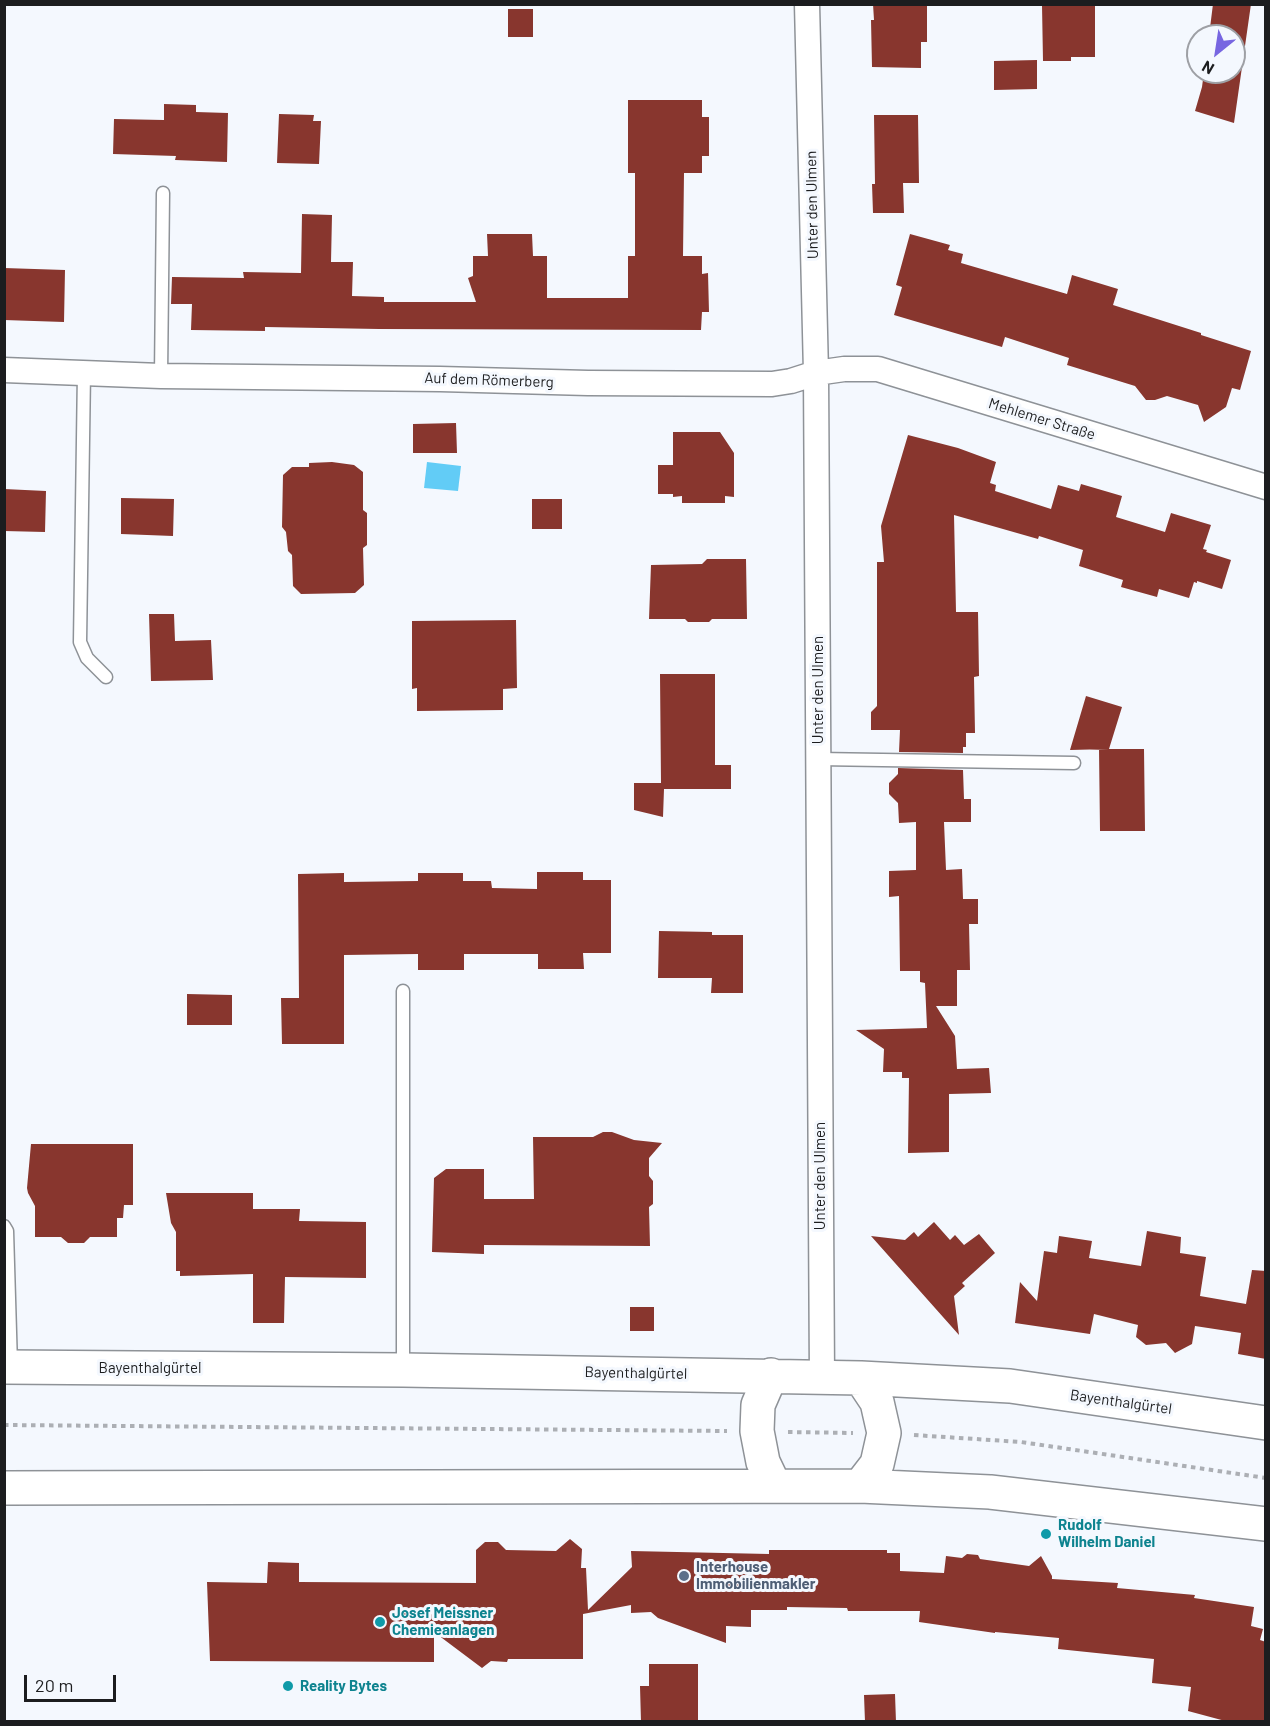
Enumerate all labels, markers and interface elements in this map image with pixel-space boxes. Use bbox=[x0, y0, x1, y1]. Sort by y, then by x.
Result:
north arrow bbox=[1186, 24, 1246, 84]
text: N bbox=[1198, 57, 1217, 79]
street label: Unter den Ulmen bbox=[802, 151, 822, 259]
street label: Auf dem Römerberg bbox=[424, 369, 554, 391]
street label: Mehlemer Straße bbox=[986, 394, 1098, 444]
street label: Unter den Ulmen bbox=[809, 636, 827, 744]
street label: Unter den Ulmen bbox=[811, 1122, 829, 1230]
street label: Bayenthalgürtel bbox=[99, 1359, 201, 1377]
street label: Bayenthalgürtel bbox=[584, 1363, 688, 1383]
street label: Bayenthalgürtel bbox=[1069, 1386, 1173, 1418]
place label: Rudolf Wilhelm Daniel bbox=[1058, 1516, 1155, 1551]
marker: Rudolf Wilhelm Daniel bbox=[1039, 1527, 1053, 1541]
place label: Interhouse Immobilienmakler bbox=[696, 1558, 816, 1593]
marker: Interhouse Immobilienmakler bbox=[677, 1569, 691, 1583]
place label: Josef Meissner Chemieanlagen bbox=[392, 1604, 494, 1639]
marker: Josef Meissner Chemieanlagen bbox=[373, 1615, 387, 1629]
scale bar bbox=[27, 1663, 118, 1701]
text: 20 m bbox=[35, 1674, 73, 1696]
place label: Reality Bytes bbox=[300, 1677, 387, 1695]
marker: Reality Bytes bbox=[281, 1679, 295, 1693]

